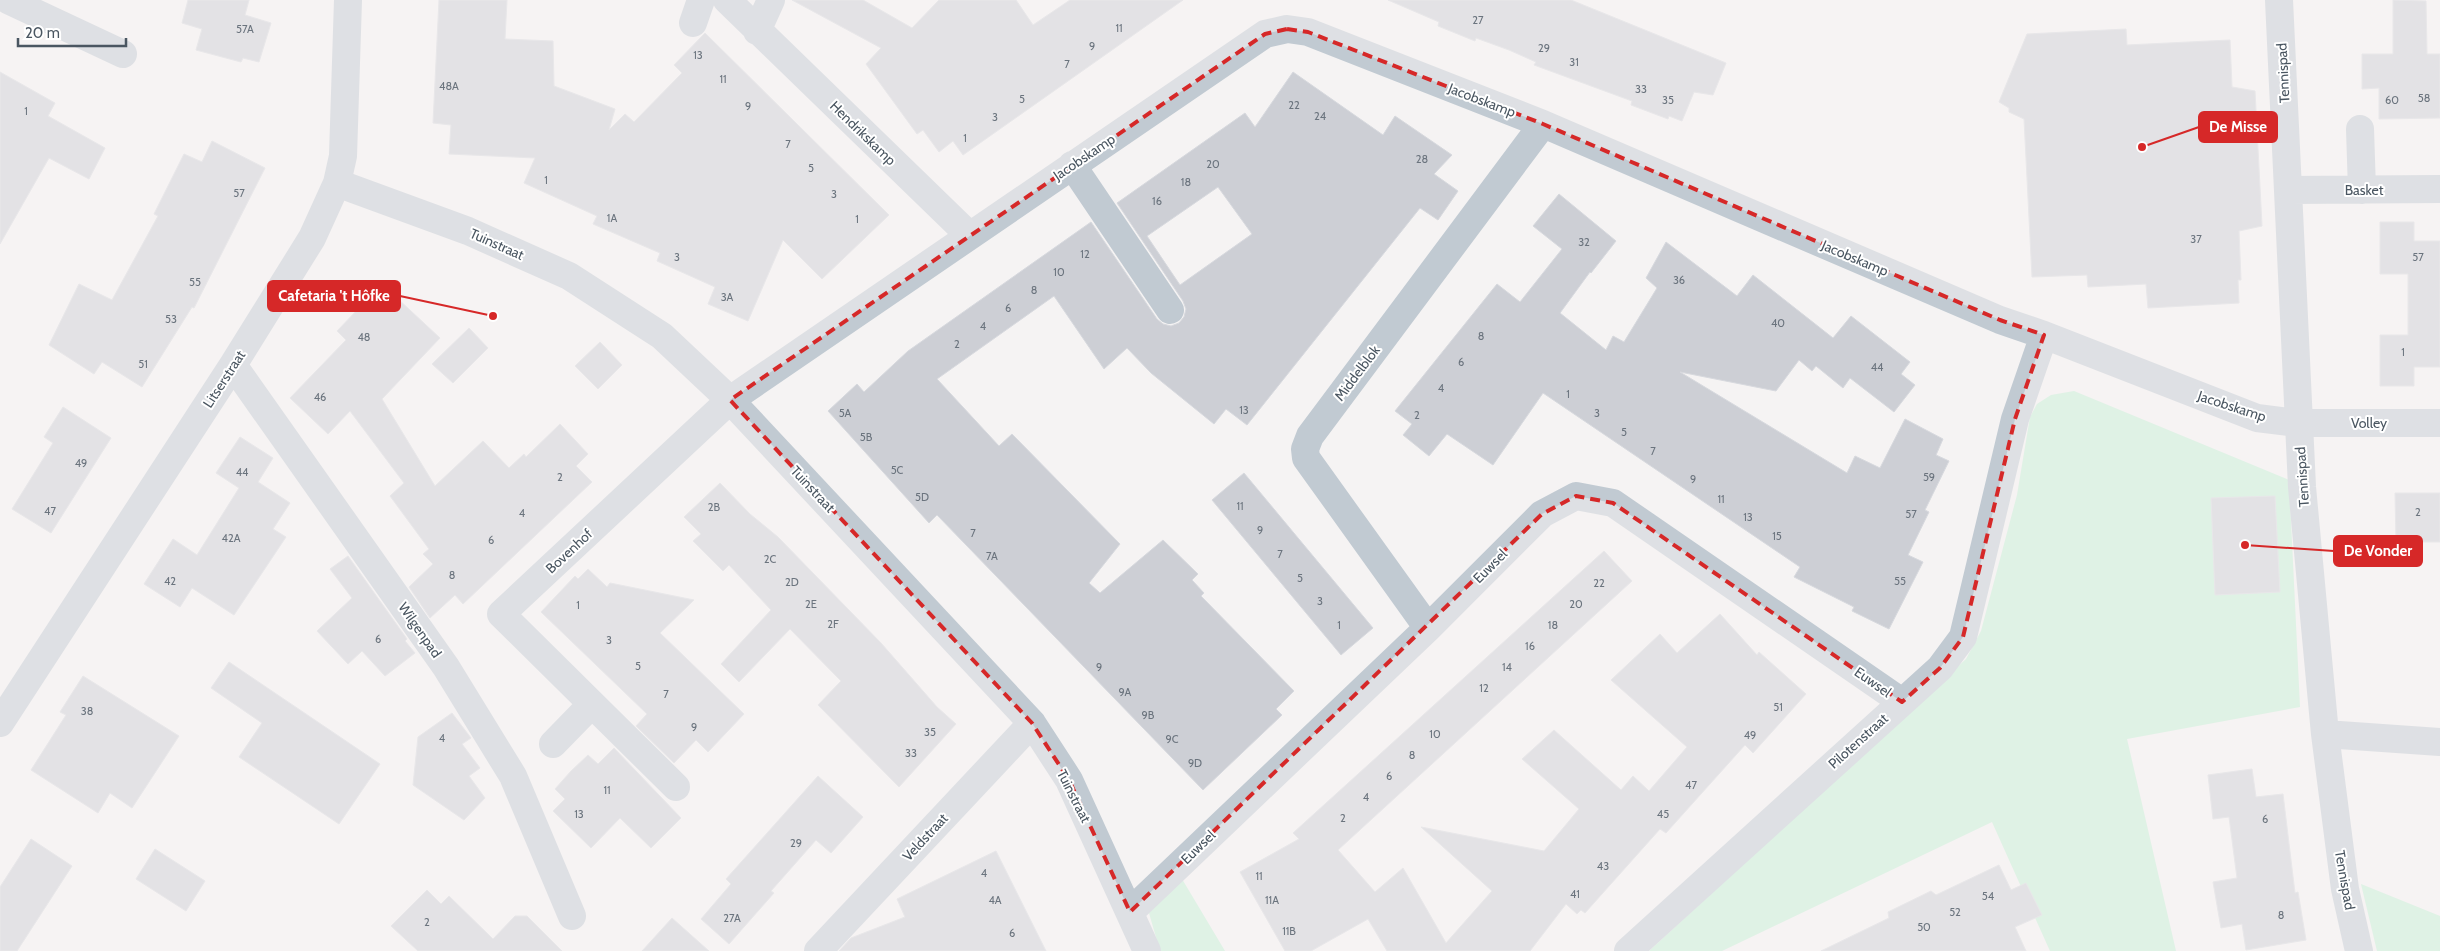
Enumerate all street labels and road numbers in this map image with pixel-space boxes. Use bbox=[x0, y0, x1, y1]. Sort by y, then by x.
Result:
street label: Tennispad bbox=[2272, 42, 2294, 104]
street label: Jacobskamp bbox=[1445, 79, 1518, 121]
street label: Hendrikskamp bbox=[826, 97, 900, 169]
street label: Jacobskamp bbox=[1049, 130, 1118, 185]
street label: Basket bbox=[2345, 181, 2384, 199]
street label: Tuinstraat bbox=[467, 224, 527, 264]
street label: Jacobskamp bbox=[1818, 236, 1891, 280]
street label: Middelblok bbox=[1330, 341, 1384, 404]
street label: Litserstraat bbox=[199, 347, 249, 411]
street label: Jacobskamp bbox=[2195, 386, 2269, 426]
street label: Volley bbox=[2351, 414, 2387, 432]
street label: Tennispad bbox=[2291, 446, 2313, 508]
street label: Tuinstraat bbox=[787, 462, 839, 516]
street label: Bovenhof bbox=[542, 525, 596, 577]
street label: Euwsel bbox=[1469, 545, 1511, 587]
street label: Wilgenpad bbox=[394, 599, 446, 661]
street label: Euwsel bbox=[1851, 663, 1896, 702]
street label: Pilotenstraat bbox=[1824, 709, 1892, 773]
street label: Tuinstraat bbox=[1053, 766, 1095, 826]
street label: Veldstraat bbox=[898, 809, 952, 865]
street label: Euwsel bbox=[1177, 826, 1220, 868]
street label: Tennispad bbox=[2331, 849, 2359, 911]

